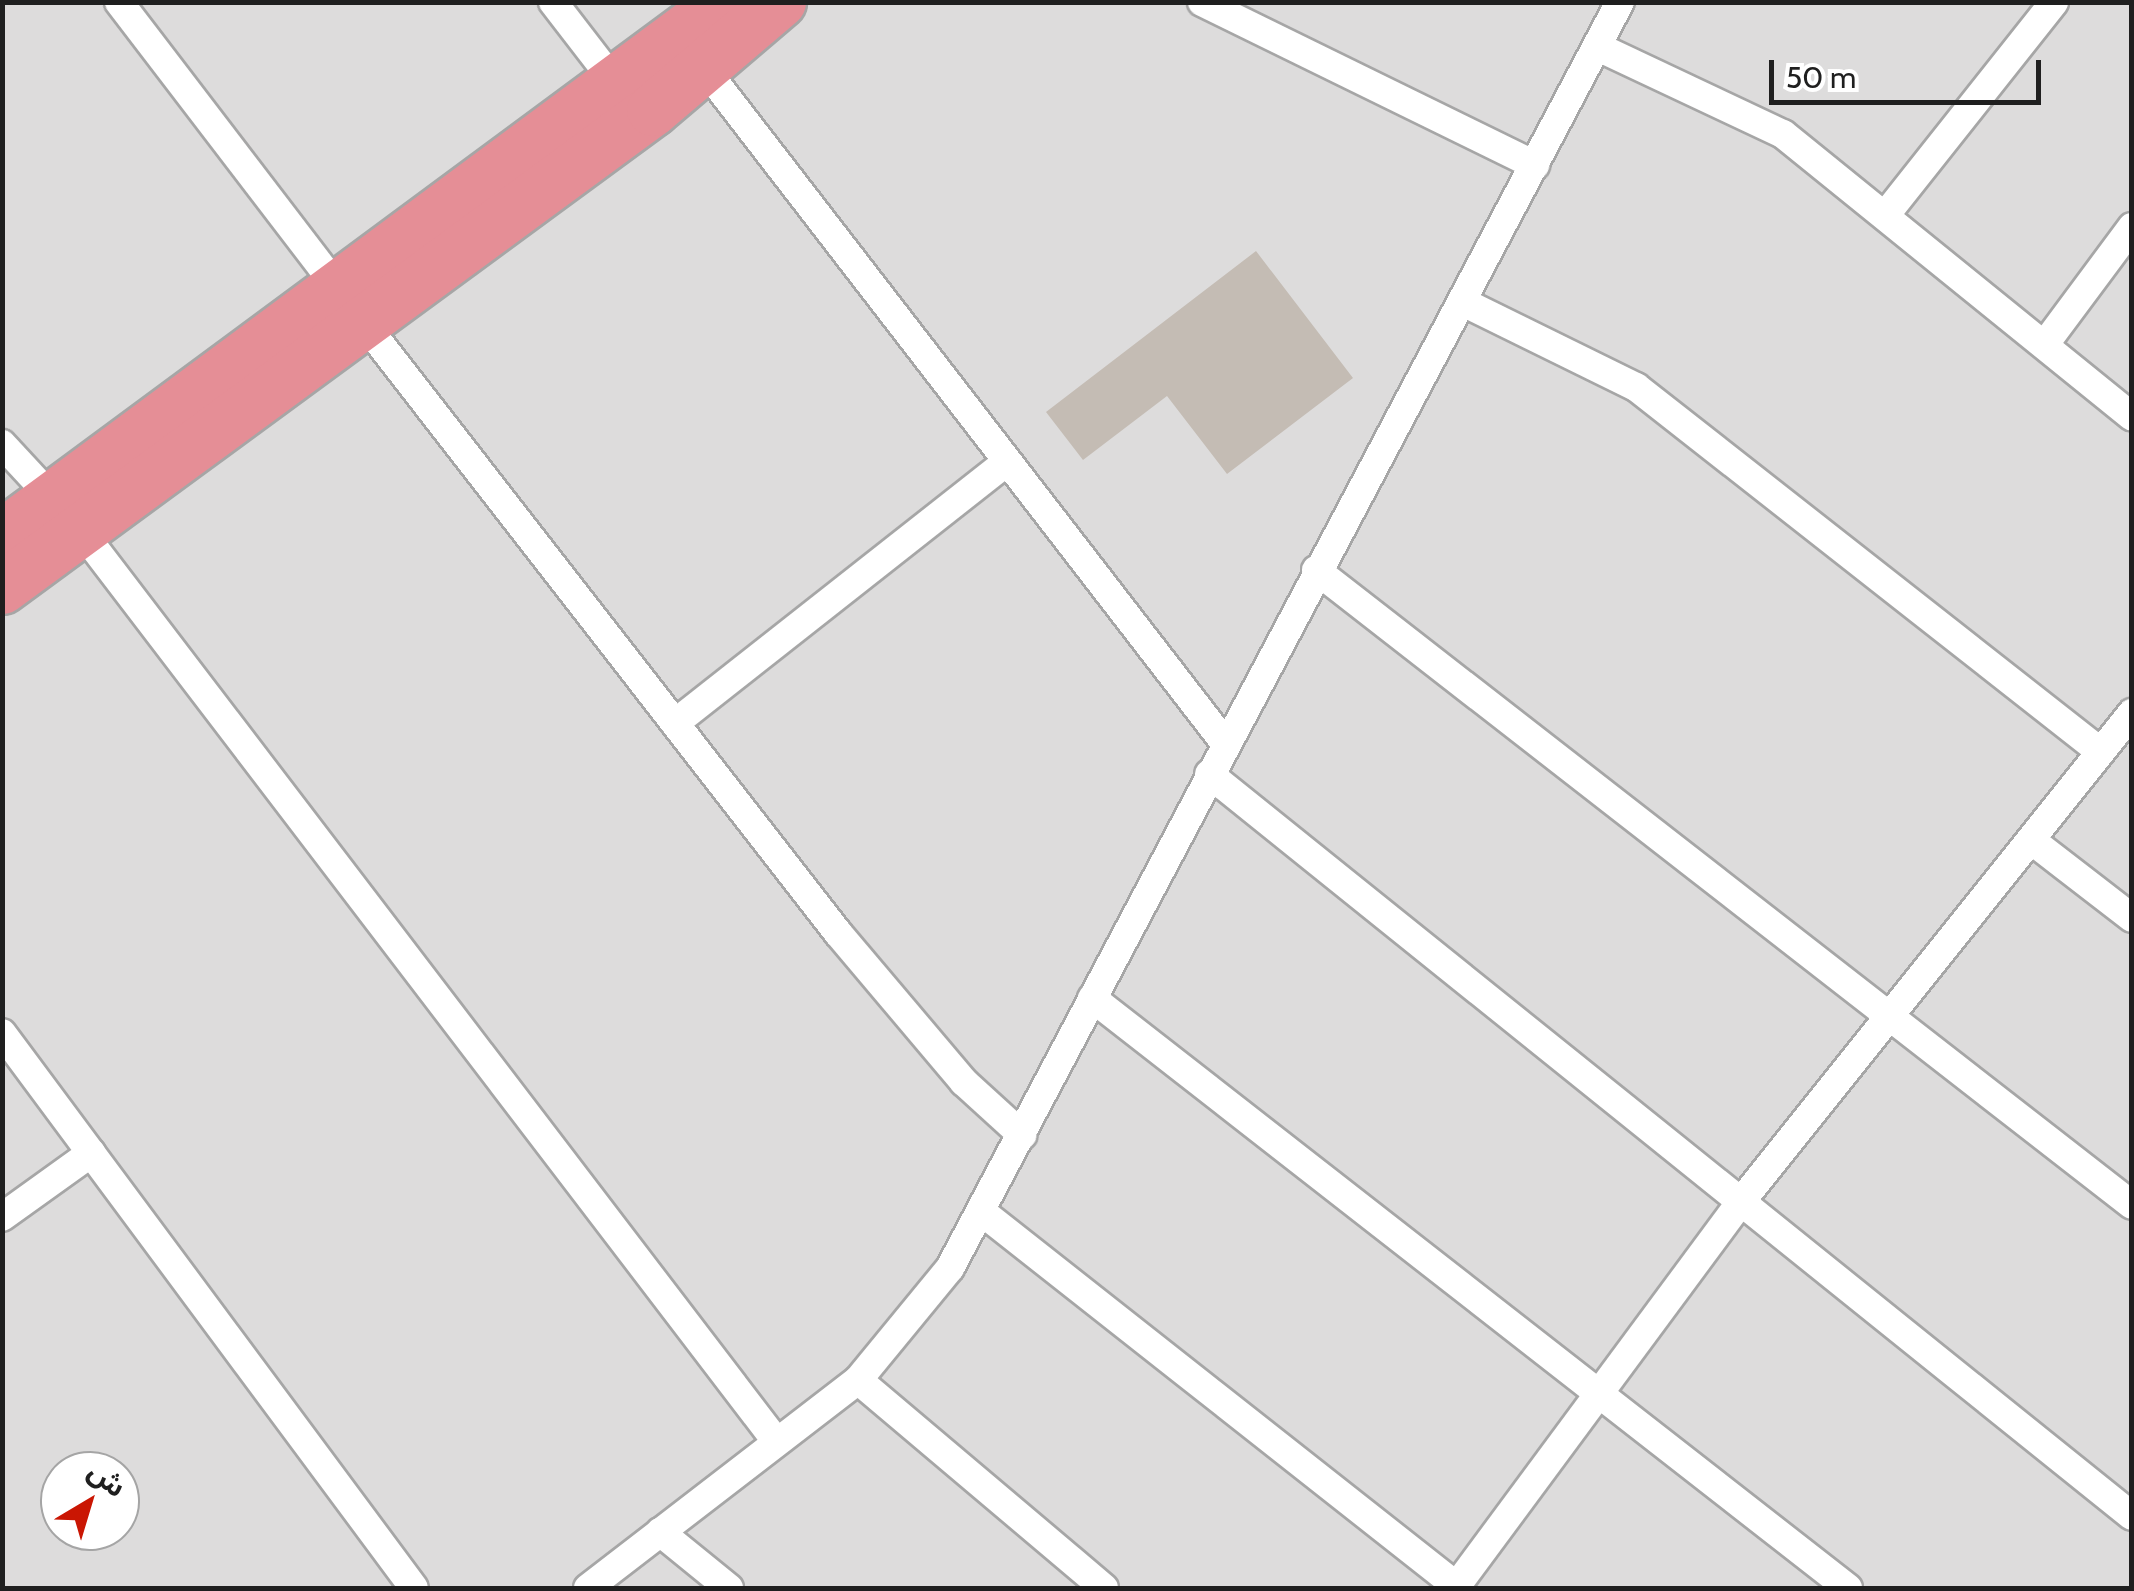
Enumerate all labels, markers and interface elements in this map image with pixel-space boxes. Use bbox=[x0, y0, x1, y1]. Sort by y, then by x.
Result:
scale bar bbox=[1774, 40, 2046, 102]
text: 50 m bbox=[1786, 59, 1856, 96]
north arrow bbox=[40, 1451, 140, 1551]
text: ش bbox=[82, 1454, 133, 1504]

